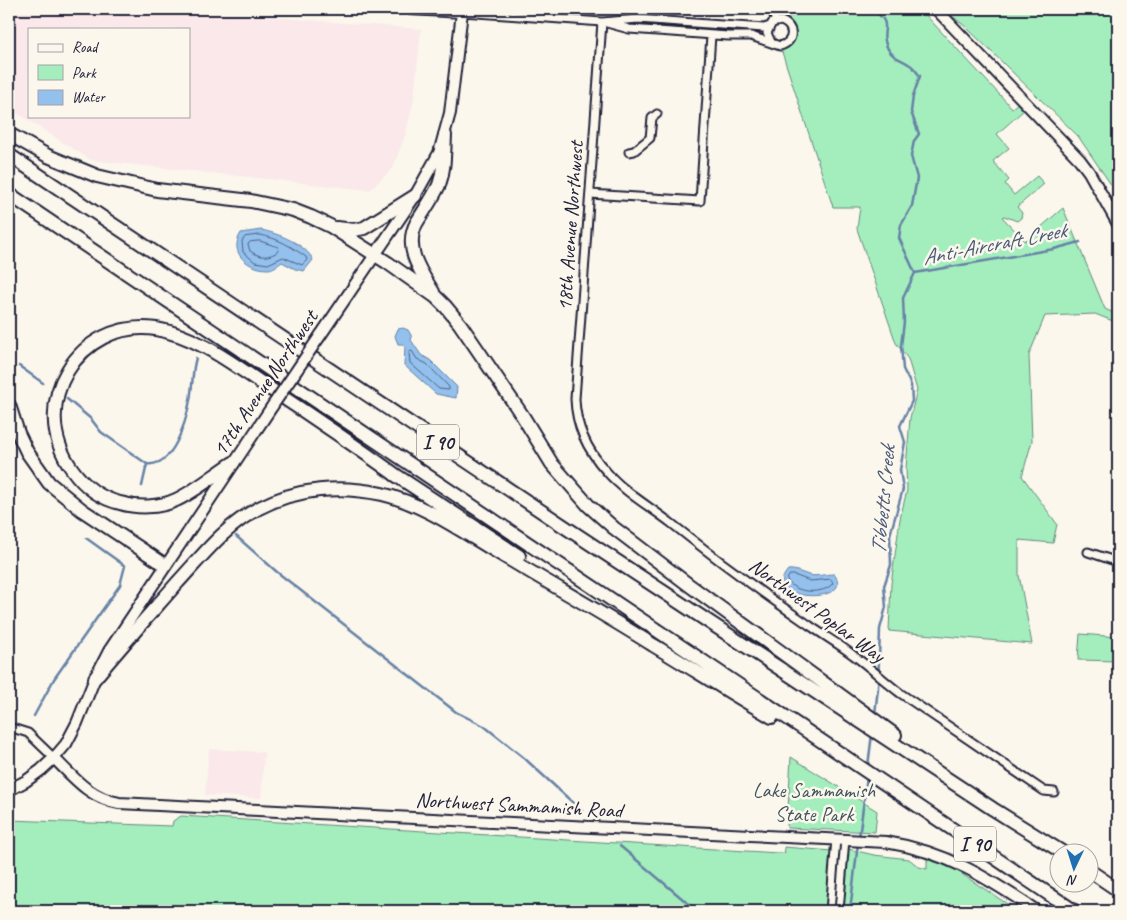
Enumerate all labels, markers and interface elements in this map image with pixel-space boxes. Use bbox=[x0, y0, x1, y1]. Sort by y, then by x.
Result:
legend bbox=[28, 28, 190, 118]
text: Road bbox=[72, 38, 99, 57]
text: Park bbox=[72, 64, 97, 83]
text: Water bbox=[72, 88, 106, 107]
street label: 18th Avenue Northwest bbox=[551, 138, 589, 312]
water label: Anti-Aircraft Creek bbox=[920, 216, 1072, 272]
street label: 17th Avenue Northwest bbox=[207, 304, 324, 461]
road number: I 90 bbox=[417, 424, 459, 460]
water label: Tibbetts Creek bbox=[864, 441, 902, 555]
street label: Northwest Poplar Way bbox=[744, 552, 891, 669]
park label: Lake Sammamish State Park bbox=[753, 777, 876, 827]
street label: Northwest Sammamish Road bbox=[415, 787, 626, 824]
road number: I 90 bbox=[954, 826, 996, 862]
north arrow bbox=[1050, 842, 1100, 892]
text: N bbox=[1066, 872, 1078, 889]

